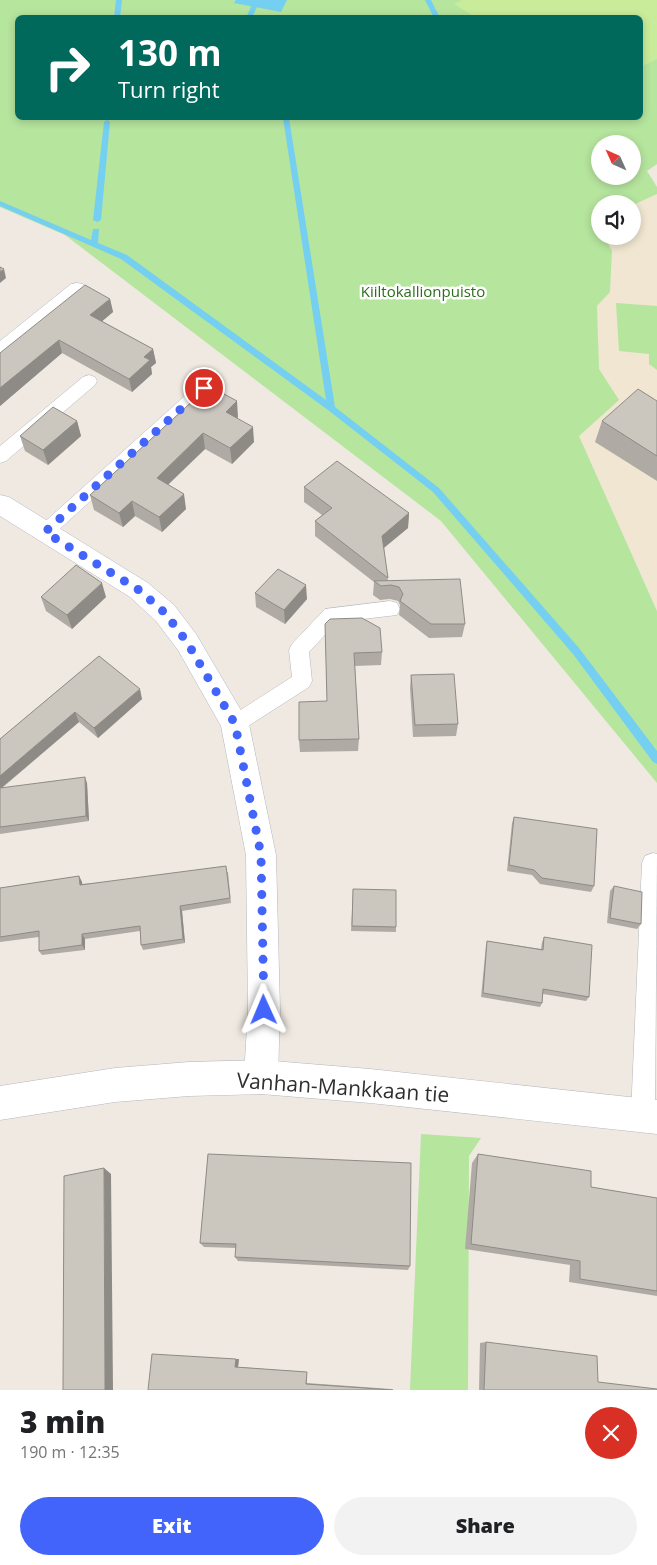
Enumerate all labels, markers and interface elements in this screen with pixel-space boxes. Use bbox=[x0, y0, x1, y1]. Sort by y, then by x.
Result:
text: 130 m bbox=[118, 29, 222, 76]
icon: right bbox=[35, 35, 100, 100]
text: Turn right bbox=[118, 74, 220, 104]
north arrow bbox=[591, 135, 641, 185]
map controls bbox=[591, 135, 641, 245]
button: sound bbox=[591, 195, 641, 245]
park label: Kiiltokallionpuisto bbox=[361, 281, 485, 301]
pin bbox=[183, 367, 225, 409]
icon: arrive bbox=[190, 374, 218, 402]
position arrow bbox=[237, 983, 289, 1035]
street label: Vanhan-Mankkaan tie bbox=[236, 1066, 450, 1108]
text: 3 min bbox=[20, 1401, 105, 1442]
button: close bbox=[585, 1407, 637, 1459]
text: 190 m · 12:35 bbox=[20, 1441, 120, 1463]
button: Exit bbox=[20, 1497, 324, 1555]
button: Share bbox=[334, 1497, 637, 1555]

